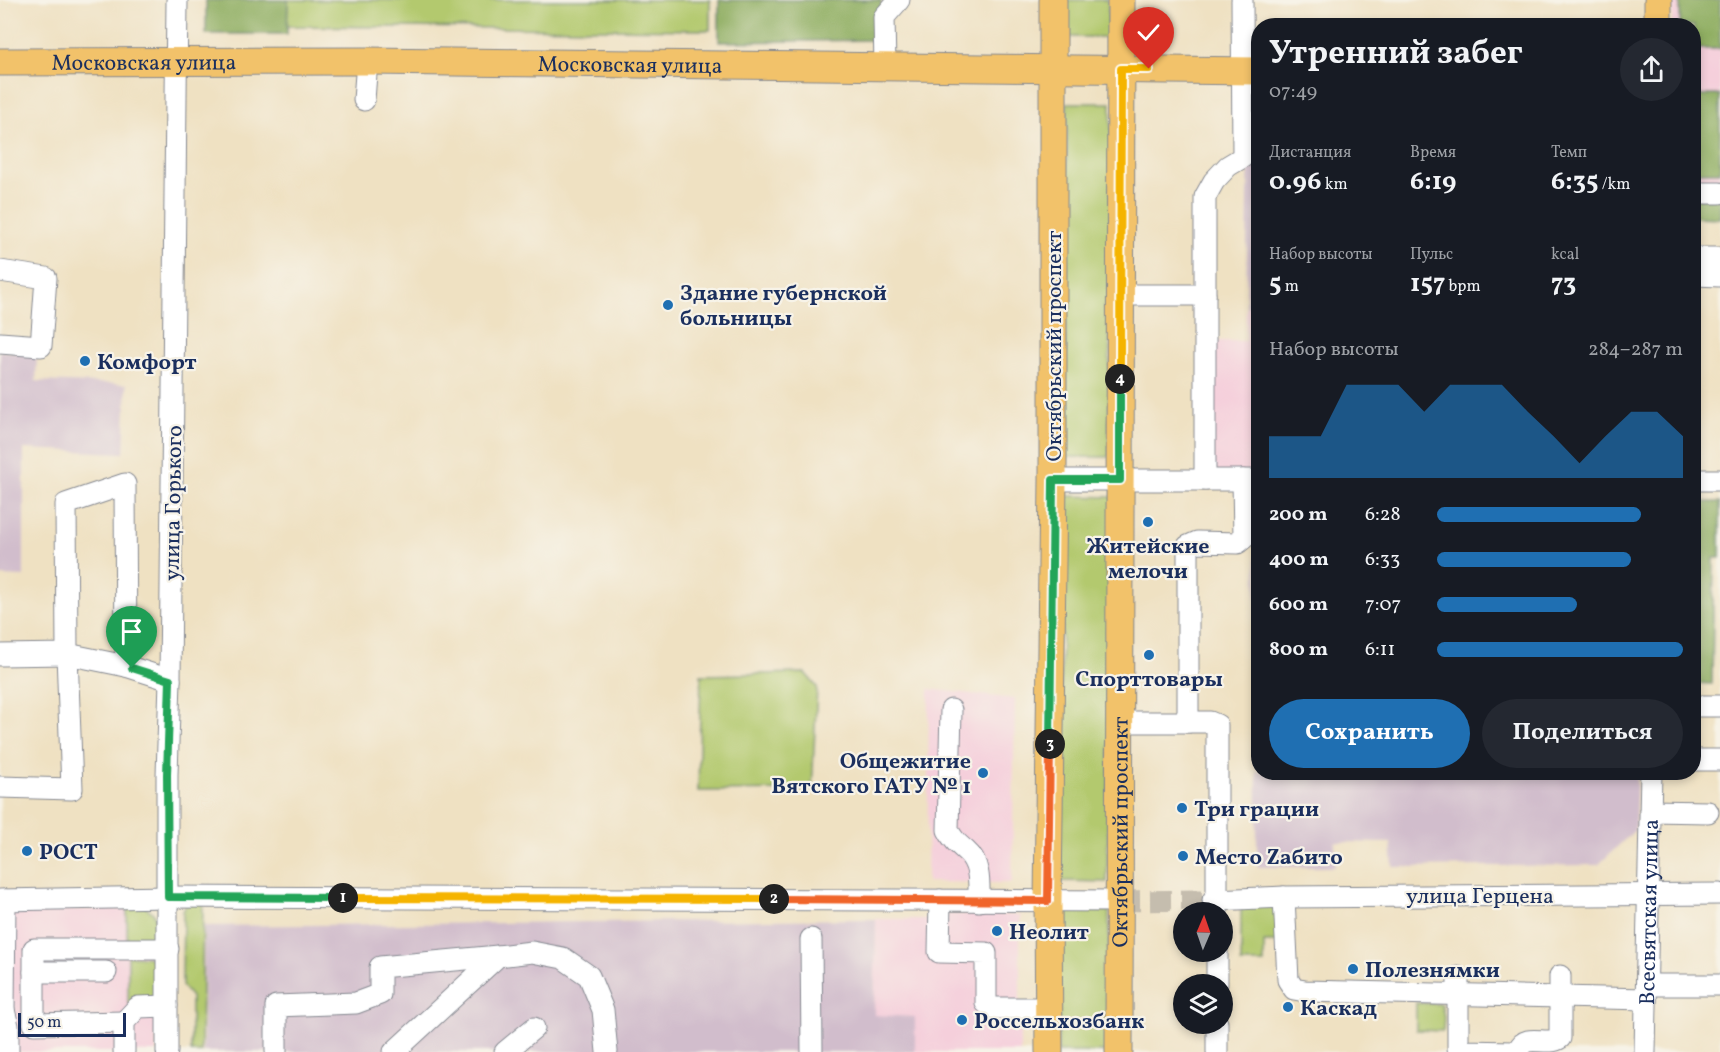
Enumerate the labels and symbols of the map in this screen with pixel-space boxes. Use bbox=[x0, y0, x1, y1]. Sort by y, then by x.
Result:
pin bbox=[1123, 7, 1174, 69]
street label: Московская улица bbox=[51, 48, 237, 80]
street label: Московская улица bbox=[537, 50, 723, 83]
street label: Октябрьский проспект bbox=[1040, 231, 1071, 461]
place label: Здание губернской больницы bbox=[680, 279, 887, 335]
marker: Здание губернской больницы bbox=[661, 298, 675, 312]
place label: Комфорт bbox=[97, 348, 197, 379]
marker: Комфорт bbox=[78, 354, 92, 368]
pin: 4 bbox=[1105, 364, 1135, 394]
street label: улица Горького bbox=[158, 425, 191, 581]
marker: Житейские мелочи bbox=[1141, 515, 1155, 529]
place label: Житейские мелочи bbox=[1086, 532, 1210, 588]
pin bbox=[106, 606, 157, 668]
marker: Спорттовары bbox=[1142, 648, 1156, 662]
place label: Спорттовары bbox=[1075, 665, 1223, 696]
street label: Октябрьский проспект bbox=[1106, 716, 1138, 948]
pin: 3 bbox=[1035, 729, 1065, 759]
place label: Общежитие Вятского ГАТУ № 1 bbox=[771, 747, 971, 803]
marker: Общежитие Вятского ГАТУ № 1 bbox=[976, 766, 990, 780]
place label: Три грации bbox=[1194, 795, 1319, 826]
marker: Три грации bbox=[1175, 801, 1189, 815]
street label: Всесвятская улица bbox=[1633, 819, 1668, 1006]
place label: РОСТ bbox=[39, 838, 98, 869]
place label: Место Zабито bbox=[1195, 843, 1343, 874]
marker: РОСТ bbox=[20, 844, 34, 858]
marker: Место Zабито bbox=[1176, 849, 1190, 863]
street label: улица Герцена bbox=[1406, 882, 1554, 913]
pin: 1 bbox=[328, 883, 358, 913]
pin: 2 bbox=[759, 884, 789, 914]
north arrow bbox=[1173, 902, 1233, 962]
place label: Неолит bbox=[1009, 918, 1089, 949]
marker: Неолит bbox=[990, 924, 1004, 938]
place label: Полезнямки bbox=[1365, 956, 1500, 987]
marker: Полезнямки bbox=[1346, 962, 1360, 976]
place label: Каскад bbox=[1300, 994, 1377, 1025]
marker: Каскад bbox=[1281, 1000, 1295, 1014]
place label: Россельхозбанк bbox=[974, 1007, 1145, 1038]
scale bar bbox=[18, 1010, 126, 1038]
marker: Россельхозбанк bbox=[955, 1013, 969, 1027]

